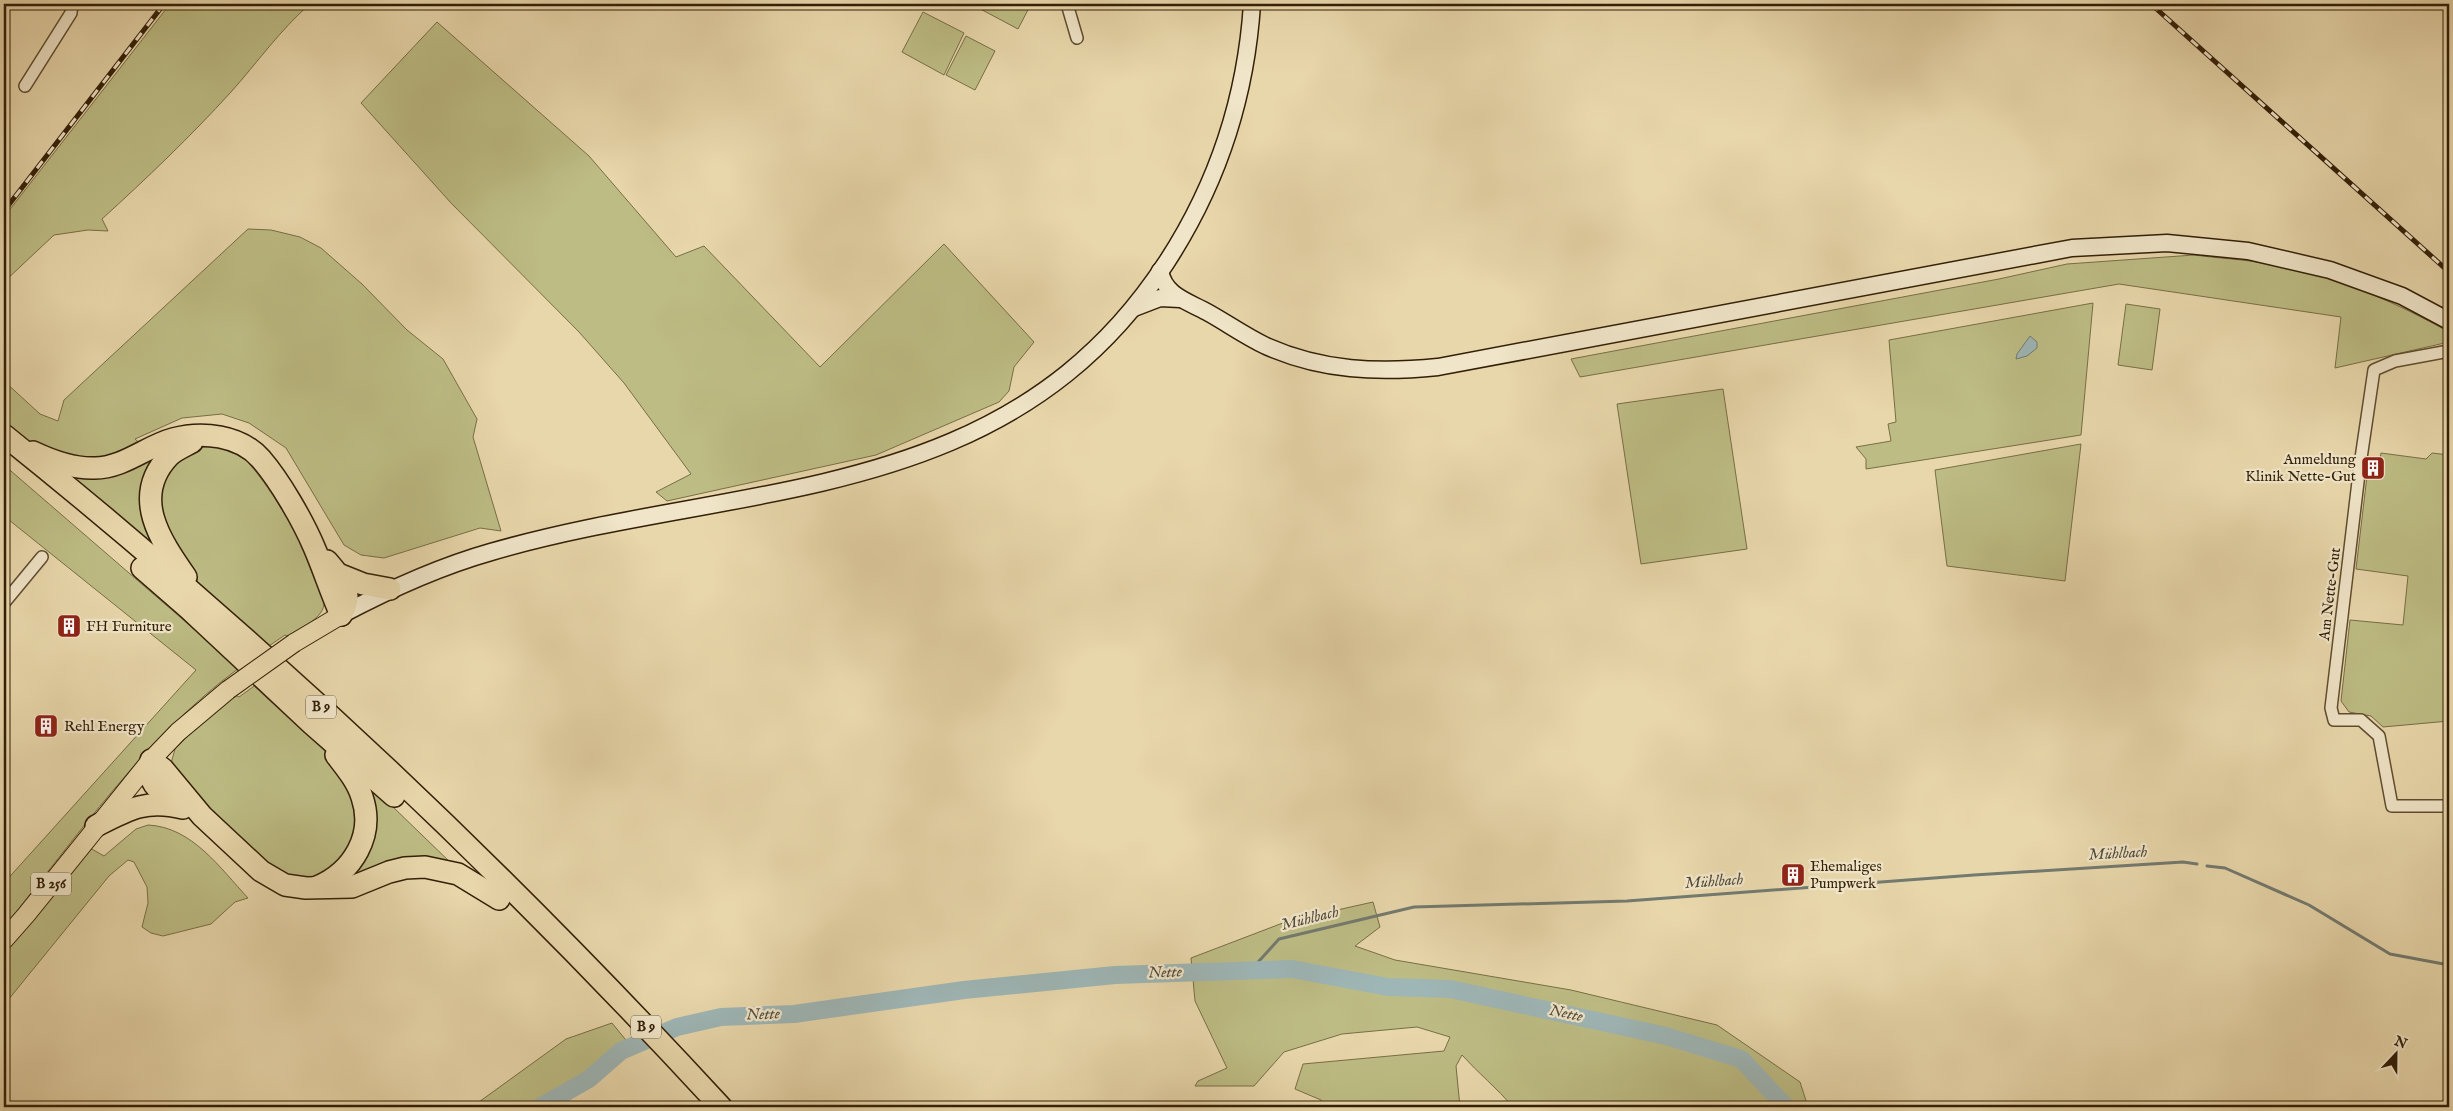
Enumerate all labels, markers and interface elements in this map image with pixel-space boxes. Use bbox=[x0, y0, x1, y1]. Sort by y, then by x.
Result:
place label: Anmeldung Klinik Nette-Gut bbox=[2245, 450, 2357, 486]
building icon: Anmeldung Klinik Nette-Gut bbox=[2360, 455, 2386, 481]
street label: Am Nette-Gut bbox=[2315, 546, 2345, 643]
building icon: FH Furniture bbox=[56, 613, 82, 639]
place label: FH Furniture bbox=[86, 617, 172, 636]
road number: B 9 bbox=[306, 696, 336, 719]
building icon: Rehl Energy bbox=[33, 713, 59, 739]
place label: Rehl Energy bbox=[64, 717, 145, 736]
water label: Mühlbach bbox=[2088, 842, 2148, 866]
place label: Ehemaliges Pumpwerk bbox=[1810, 857, 1882, 893]
building icon: Ehemaliges Pumpwerk bbox=[1780, 862, 1806, 888]
water label: Mühlbach bbox=[1684, 870, 1744, 894]
road number: B 256 bbox=[31, 872, 71, 896]
water label: Mühlbach bbox=[1279, 902, 1341, 936]
water label: Nette bbox=[1148, 962, 1183, 984]
water label: Nette bbox=[1547, 1001, 1585, 1027]
water label: Nette bbox=[746, 1004, 781, 1026]
road number: B 9 bbox=[631, 1016, 661, 1038]
north arrow bbox=[2370, 1028, 2420, 1078]
text: N bbox=[2391, 1032, 2409, 1053]

